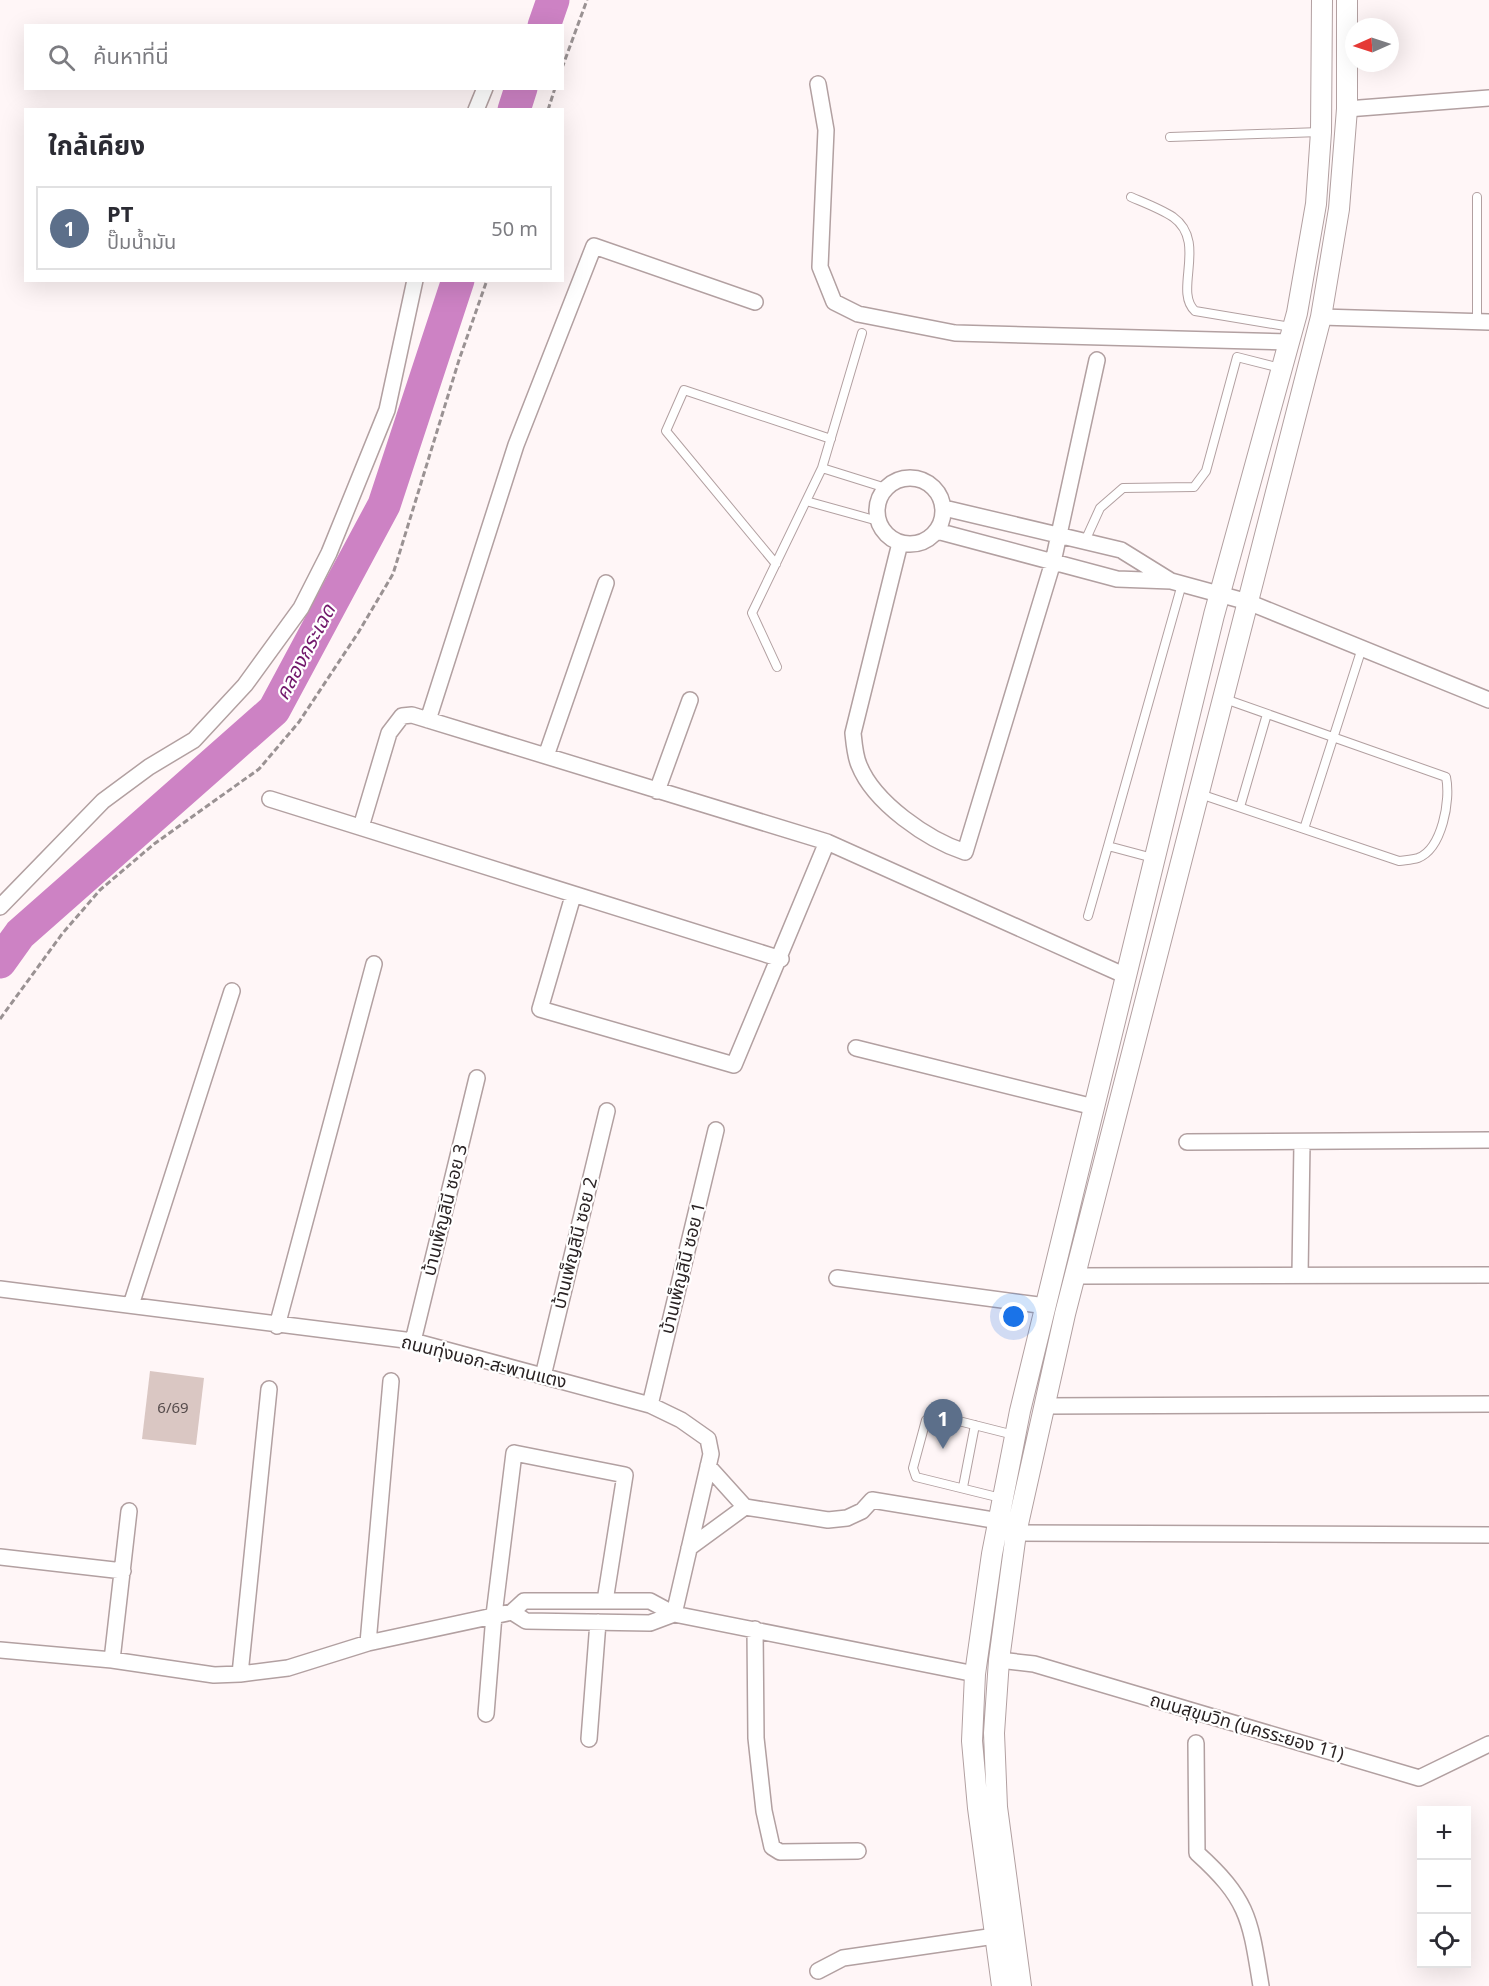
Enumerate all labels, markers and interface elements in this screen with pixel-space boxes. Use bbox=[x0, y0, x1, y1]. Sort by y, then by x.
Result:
north arrow bbox=[1345, 18, 1399, 72]
search box bbox=[24, 24, 564, 90]
text: ค้นหาที่นี่ bbox=[93, 40, 169, 70]
icon: search bbox=[45, 41, 78, 74]
text: ใกล้เคียง bbox=[48, 127, 145, 163]
text: PT bbox=[107, 198, 133, 228]
text: 1 bbox=[64, 215, 75, 242]
text: 50 m bbox=[491, 215, 538, 242]
text: ปั๊มน้ำมัน bbox=[107, 228, 176, 255]
water label: คลองกระเฉด bbox=[268, 599, 341, 704]
street label: บ้านเพ็ญสินี ซอย 3 bbox=[416, 1141, 472, 1278]
street label: บ้านเพ็ญสินี ซอย 2 bbox=[546, 1174, 602, 1311]
street label: บ้านเพ็ญสินี ซอย 1 bbox=[654, 1199, 710, 1336]
your location bbox=[999, 1302, 1028, 1331]
street label: ถนนทุ่งนอก-สะพานแตง bbox=[399, 1329, 570, 1393]
house number: 6/69 bbox=[157, 1397, 189, 1417]
pin: 1 bbox=[924, 1400, 962, 1449]
street label: ถนนสุขุมวิท (นครระยอง 11) bbox=[1147, 1687, 1347, 1765]
map controls bbox=[1417, 1806, 1471, 1968]
button: + bbox=[1417, 1806, 1471, 1860]
button: − bbox=[1417, 1860, 1471, 1914]
button: locate bbox=[1417, 1914, 1471, 1968]

